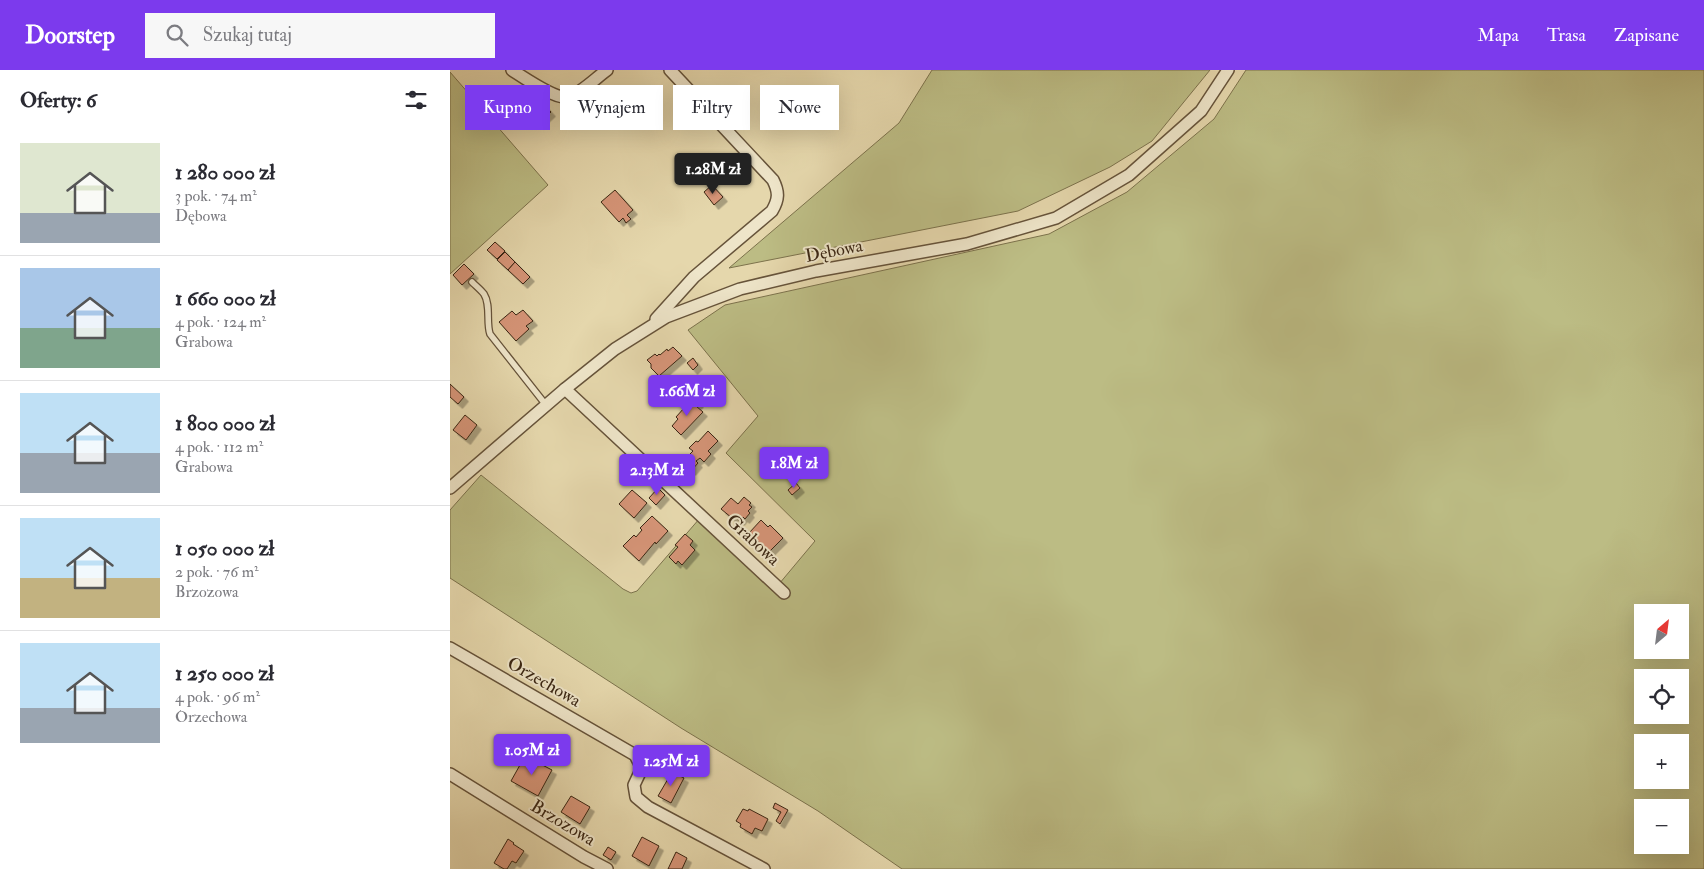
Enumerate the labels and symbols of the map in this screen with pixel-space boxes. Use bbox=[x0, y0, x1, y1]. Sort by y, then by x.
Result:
pin: 1.28M zł bbox=[661, 152, 765, 195]
street label: Dębowa bbox=[803, 234, 865, 268]
pin: 1.66M zł bbox=[635, 374, 739, 417]
pin: 1.8M zł bbox=[748, 446, 840, 489]
pin: 2.13M zł bbox=[605, 454, 709, 496]
street label: Grabowa bbox=[721, 509, 785, 571]
north arrow bbox=[1634, 604, 1689, 659]
street label: Orzechowa bbox=[503, 652, 585, 713]
pin: 1.05M zł bbox=[480, 734, 584, 776]
pin: 1.25M zł bbox=[619, 744, 723, 787]
street label: Brzozowa bbox=[526, 795, 600, 852]

